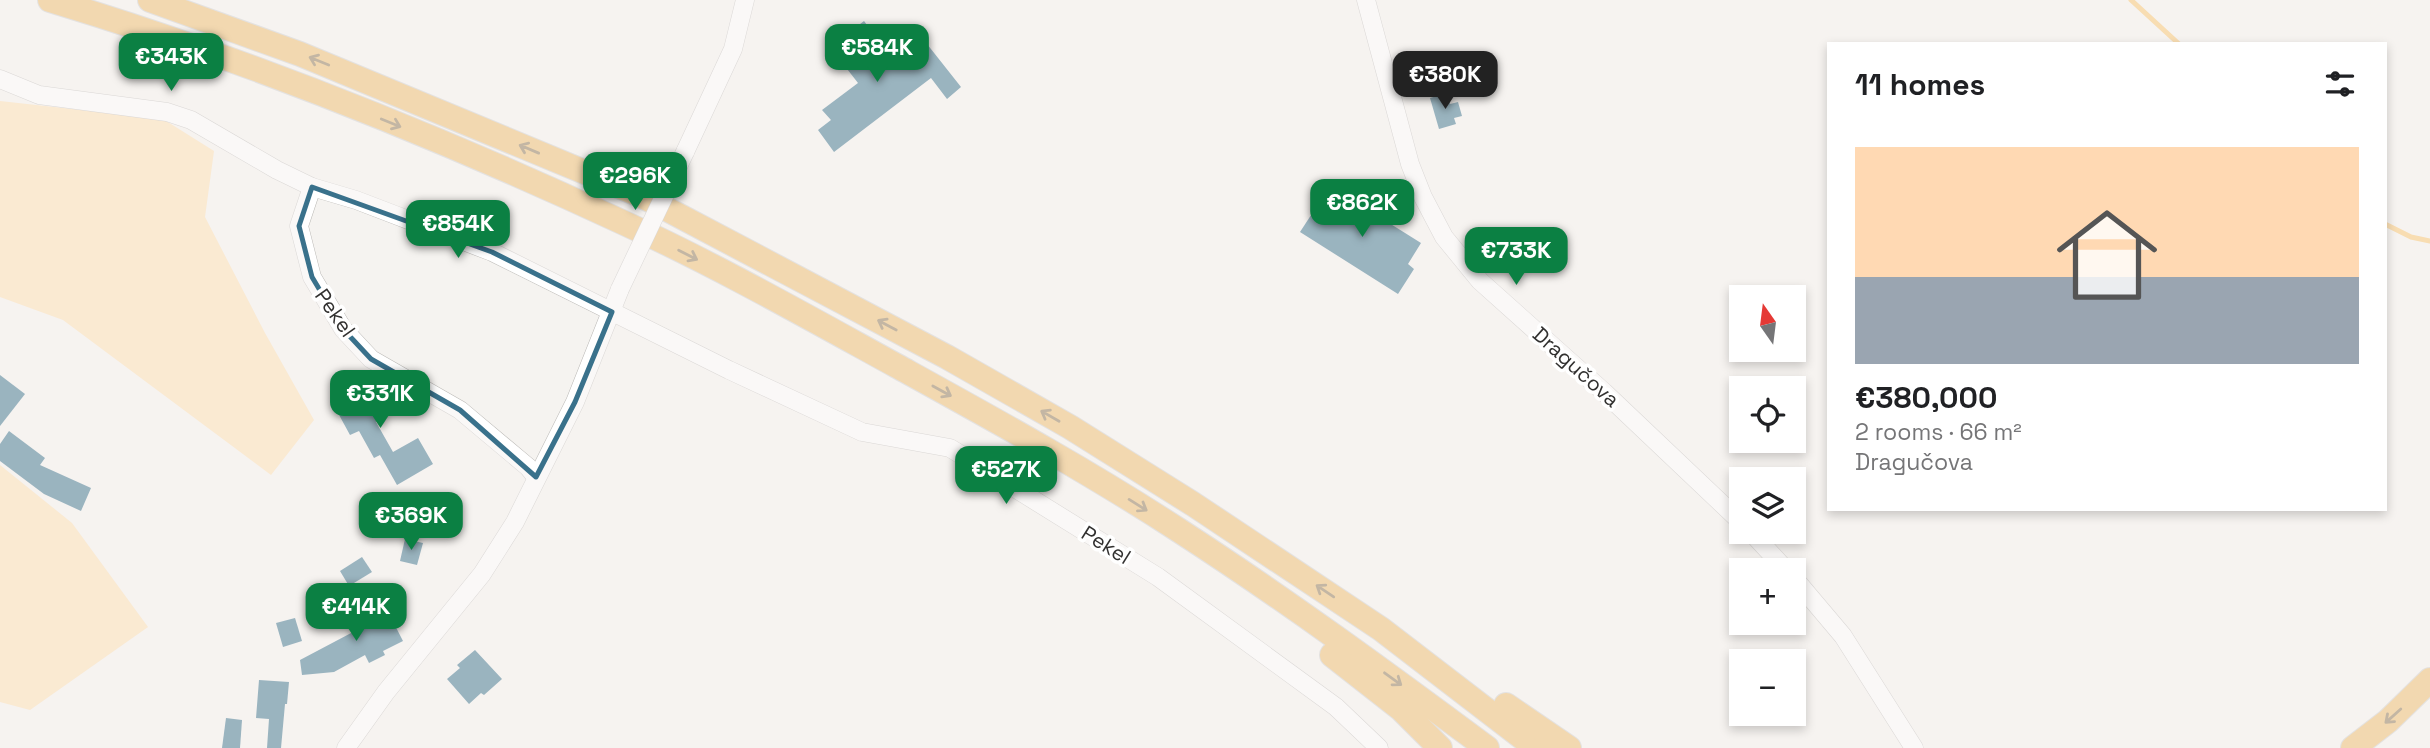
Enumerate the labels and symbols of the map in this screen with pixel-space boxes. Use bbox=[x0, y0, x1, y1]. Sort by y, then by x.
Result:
pin: €584K bbox=[828, 24, 926, 84]
pin: €343K bbox=[122, 34, 220, 93]
pin: €380K bbox=[1396, 52, 1494, 111]
one-way arrow bbox=[309, 54, 331, 67]
one-way arrow bbox=[380, 117, 401, 130]
one-way arrow bbox=[519, 141, 541, 154]
pin: €296K bbox=[586, 152, 684, 212]
pin: €862K bbox=[1313, 180, 1411, 239]
pin: €854K bbox=[409, 201, 507, 260]
pin: €733K bbox=[1467, 228, 1565, 287]
one-way arrow bbox=[677, 248, 698, 262]
street label: Pekel bbox=[309, 283, 362, 342]
north arrow bbox=[1729, 285, 1806, 362]
one-way arrow bbox=[877, 318, 898, 331]
street label: Dragučova bbox=[1527, 321, 1625, 413]
pin: €331K bbox=[331, 370, 429, 430]
one-way arrow bbox=[931, 385, 952, 398]
one-way arrow bbox=[1041, 409, 1061, 423]
pin: €527K bbox=[957, 447, 1055, 506]
pin: €369K bbox=[362, 492, 460, 552]
one-way arrow bbox=[1128, 499, 1148, 513]
street label: Pekel bbox=[1077, 519, 1136, 570]
pin: €414K bbox=[307, 584, 405, 643]
one-way arrow bbox=[1315, 584, 1335, 598]
one-way arrow bbox=[1383, 672, 1402, 686]
one-way arrow bbox=[2384, 707, 2402, 723]

